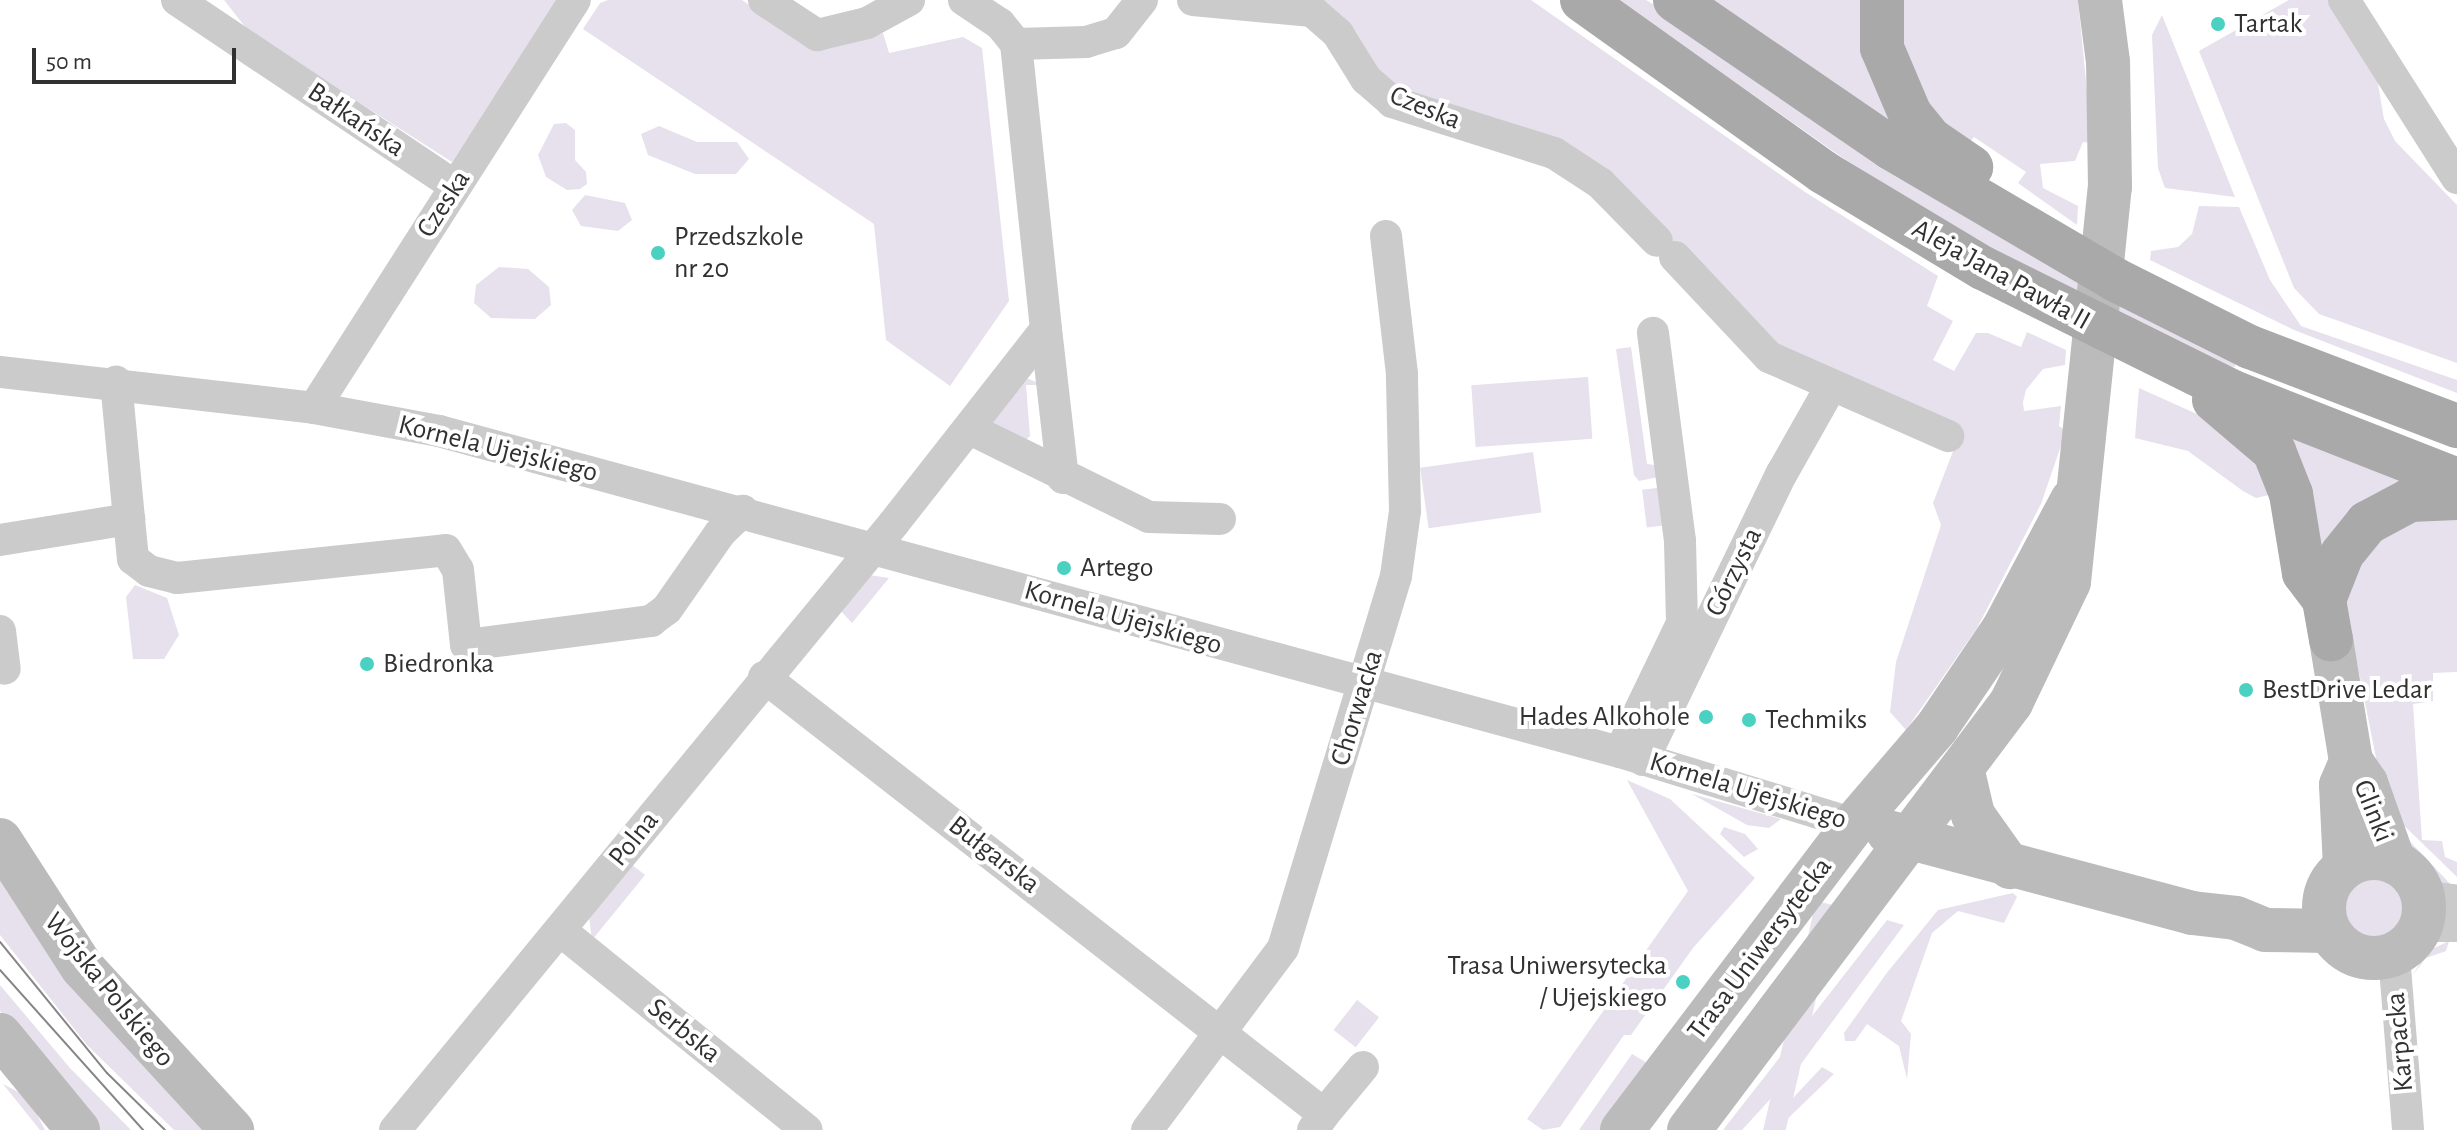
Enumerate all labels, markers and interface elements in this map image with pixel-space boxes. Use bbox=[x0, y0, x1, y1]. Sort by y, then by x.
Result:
place label: Tartak bbox=[2234, 7, 2302, 41]
marker: Tartak bbox=[2209, 15, 2227, 33]
scale bar bbox=[36, 32, 240, 82]
text: 50 m bbox=[46, 50, 92, 74]
street label: Bałkańska bbox=[301, 75, 411, 165]
street label: Czeska bbox=[1385, 79, 1465, 137]
street label: Czeska bbox=[410, 164, 478, 244]
street label: Aleja Jana Pawła II bbox=[1906, 212, 2096, 338]
place label: Przedszkole nr 20 bbox=[674, 220, 804, 286]
marker: Przedszkole nr 20 bbox=[649, 244, 667, 262]
street label: Kornela Ujejskiego bbox=[395, 408, 601, 490]
street label: Górzysta bbox=[1698, 522, 1770, 622]
place label: Artego bbox=[1080, 551, 1153, 585]
marker: Artego bbox=[1055, 559, 1073, 577]
street label: Kornela Ujejskiego bbox=[1020, 574, 1226, 662]
street label: Chorwacka bbox=[1324, 646, 1390, 770]
place label: Biedronka bbox=[383, 647, 494, 681]
marker: Biedronka bbox=[358, 655, 376, 673]
place label: BestDrive Ledar bbox=[2262, 673, 2432, 707]
marker: BestDrive Ledar bbox=[2237, 681, 2255, 699]
place label: Hades Alkohole bbox=[1519, 700, 1690, 734]
place label: Techmiks bbox=[1765, 703, 1867, 737]
marker: Hades Alkohole bbox=[1697, 708, 1715, 726]
marker: Techmiks bbox=[1740, 711, 1758, 729]
street label: Kornela Ujejskiego bbox=[1645, 745, 1851, 837]
street label: Glinki bbox=[2345, 775, 2401, 847]
street label: Polna bbox=[602, 805, 666, 873]
street label: Bułgarska bbox=[941, 809, 1047, 901]
street label: Trasa Uniwersytecka bbox=[1680, 851, 1840, 1047]
street label: Wojska Polskiego bbox=[36, 906, 182, 1074]
place label: Trasa Uniwersytecka / Ujejskiego bbox=[1447, 949, 1667, 1015]
marker: Trasa Uniwersytecka / Ujejskiego bbox=[1674, 973, 1692, 991]
street label: Serbska bbox=[641, 991, 727, 1071]
street label: Karpacka bbox=[2379, 991, 2421, 1093]

